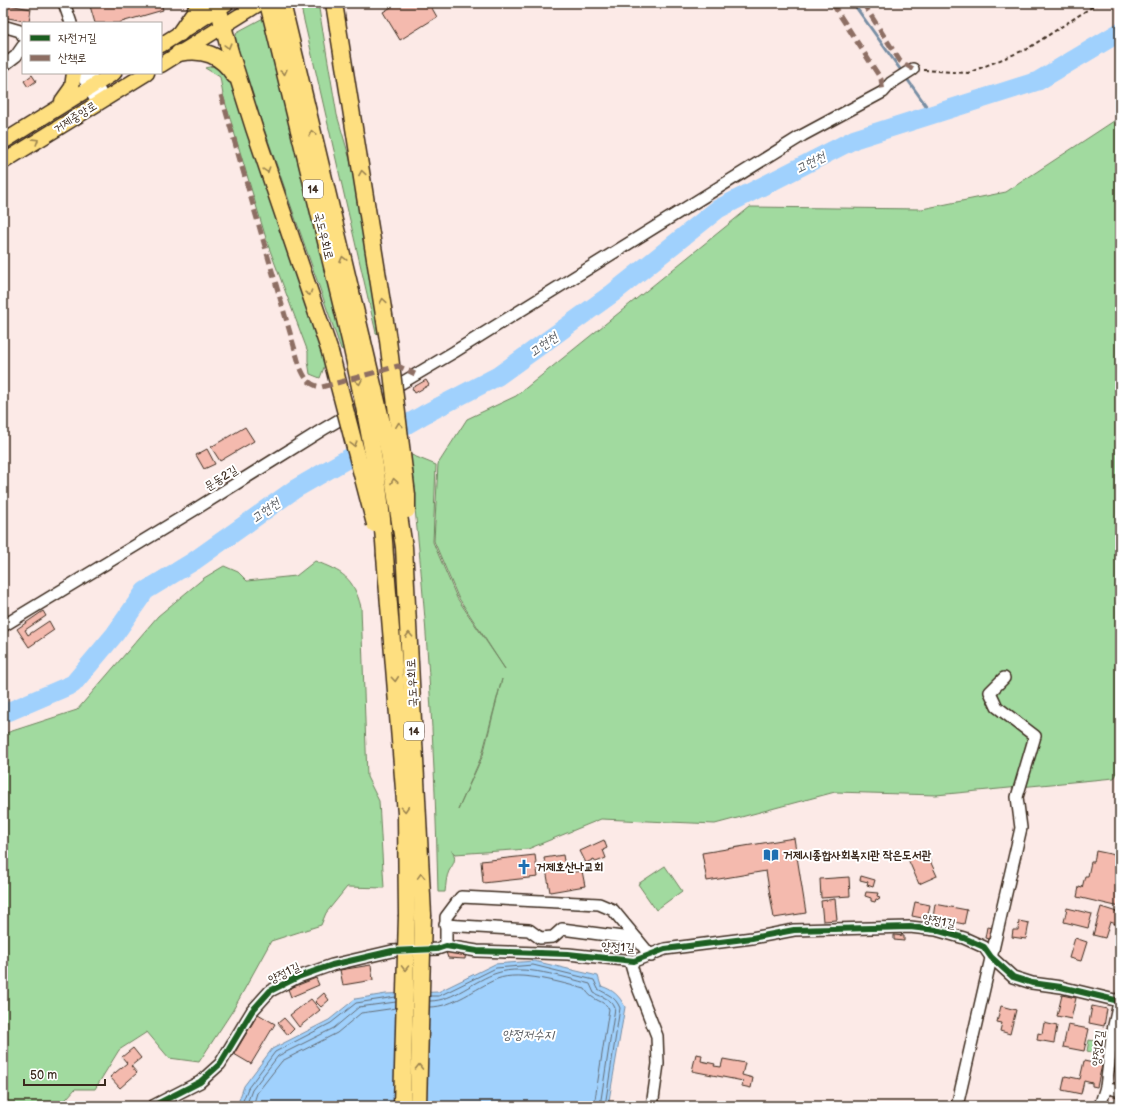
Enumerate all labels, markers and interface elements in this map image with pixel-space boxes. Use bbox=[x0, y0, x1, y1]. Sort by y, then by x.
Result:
legend bbox=[22, 22, 162, 74]
text: 자전거길 bbox=[58, 31, 97, 46]
one-way arrow bbox=[224, 43, 232, 50]
text: 산책로 bbox=[58, 51, 87, 66]
one-way arrow bbox=[279, 68, 288, 75]
street label: 거제중앙로 bbox=[51, 98, 100, 137]
one-way arrow bbox=[309, 130, 317, 136]
one-way arrow bbox=[32, 139, 39, 146]
water label: 고현천 bbox=[793, 148, 829, 177]
one-way arrow bbox=[263, 167, 271, 174]
one-way arrow bbox=[358, 170, 367, 176]
road number: 14 bbox=[303, 180, 323, 198]
street label: 국도우회로 bbox=[310, 211, 337, 261]
one-way arrow bbox=[339, 256, 348, 263]
one-way arrow bbox=[304, 290, 313, 297]
one-way arrow bbox=[379, 298, 388, 304]
water label: 고현천 bbox=[526, 328, 562, 361]
one-way arrow bbox=[354, 379, 362, 385]
one-way arrow bbox=[395, 422, 404, 428]
one-way arrow bbox=[349, 440, 358, 447]
street label: 문동2길 bbox=[202, 462, 241, 494]
one-way arrow bbox=[390, 478, 398, 484]
water label: 고현천 bbox=[248, 494, 284, 527]
one-way arrow bbox=[404, 632, 413, 638]
street label: 국도우회로 bbox=[404, 658, 421, 707]
one-way arrow bbox=[391, 676, 400, 682]
road number: 14 bbox=[404, 722, 424, 740]
one-way arrow bbox=[401, 805, 410, 812]
library icon: 거제시종합사회복지관 작은도서관 bbox=[762, 846, 780, 864]
place label: 거제시종합사회복지관 작은도서관 bbox=[783, 848, 931, 863]
church icon: 거제호산나교회 bbox=[515, 858, 533, 876]
place label: 거제호산나교회 bbox=[536, 860, 604, 875]
one-way arrow bbox=[417, 873, 426, 879]
street label: 양정1길 bbox=[921, 911, 957, 932]
street label: 양정1길 bbox=[601, 939, 635, 956]
street label: 양정1길 bbox=[266, 959, 303, 987]
one-way arrow bbox=[401, 965, 409, 971]
water label: 양정저수지 bbox=[502, 1027, 556, 1043]
street label: 양정2길 bbox=[1089, 1029, 1108, 1067]
scale bar bbox=[24, 1061, 105, 1087]
one-way arrow bbox=[415, 1064, 424, 1070]
text: 50 m bbox=[30, 1068, 57, 1083]

